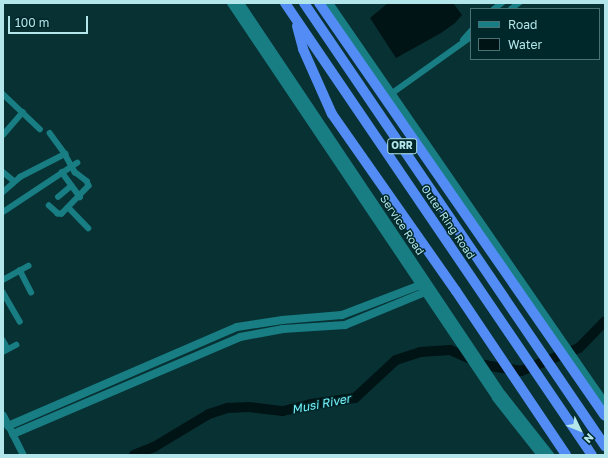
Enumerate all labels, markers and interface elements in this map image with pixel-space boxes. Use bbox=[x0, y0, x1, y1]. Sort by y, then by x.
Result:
scale bar bbox=[10, 8, 90, 34]
legend bbox=[470, 8, 600, 60]
text: 100 m bbox=[15, 15, 49, 30]
text: Road bbox=[508, 17, 537, 32]
text: Water bbox=[508, 37, 542, 52]
road number: ORR bbox=[387, 138, 417, 154]
street label: Outer Ring Road bbox=[418, 183, 478, 261]
street label: Service Road bbox=[377, 193, 427, 257]
water label: Musi River bbox=[290, 391, 352, 417]
north arrow bbox=[560, 410, 600, 450]
text: N bbox=[582, 431, 597, 446]

